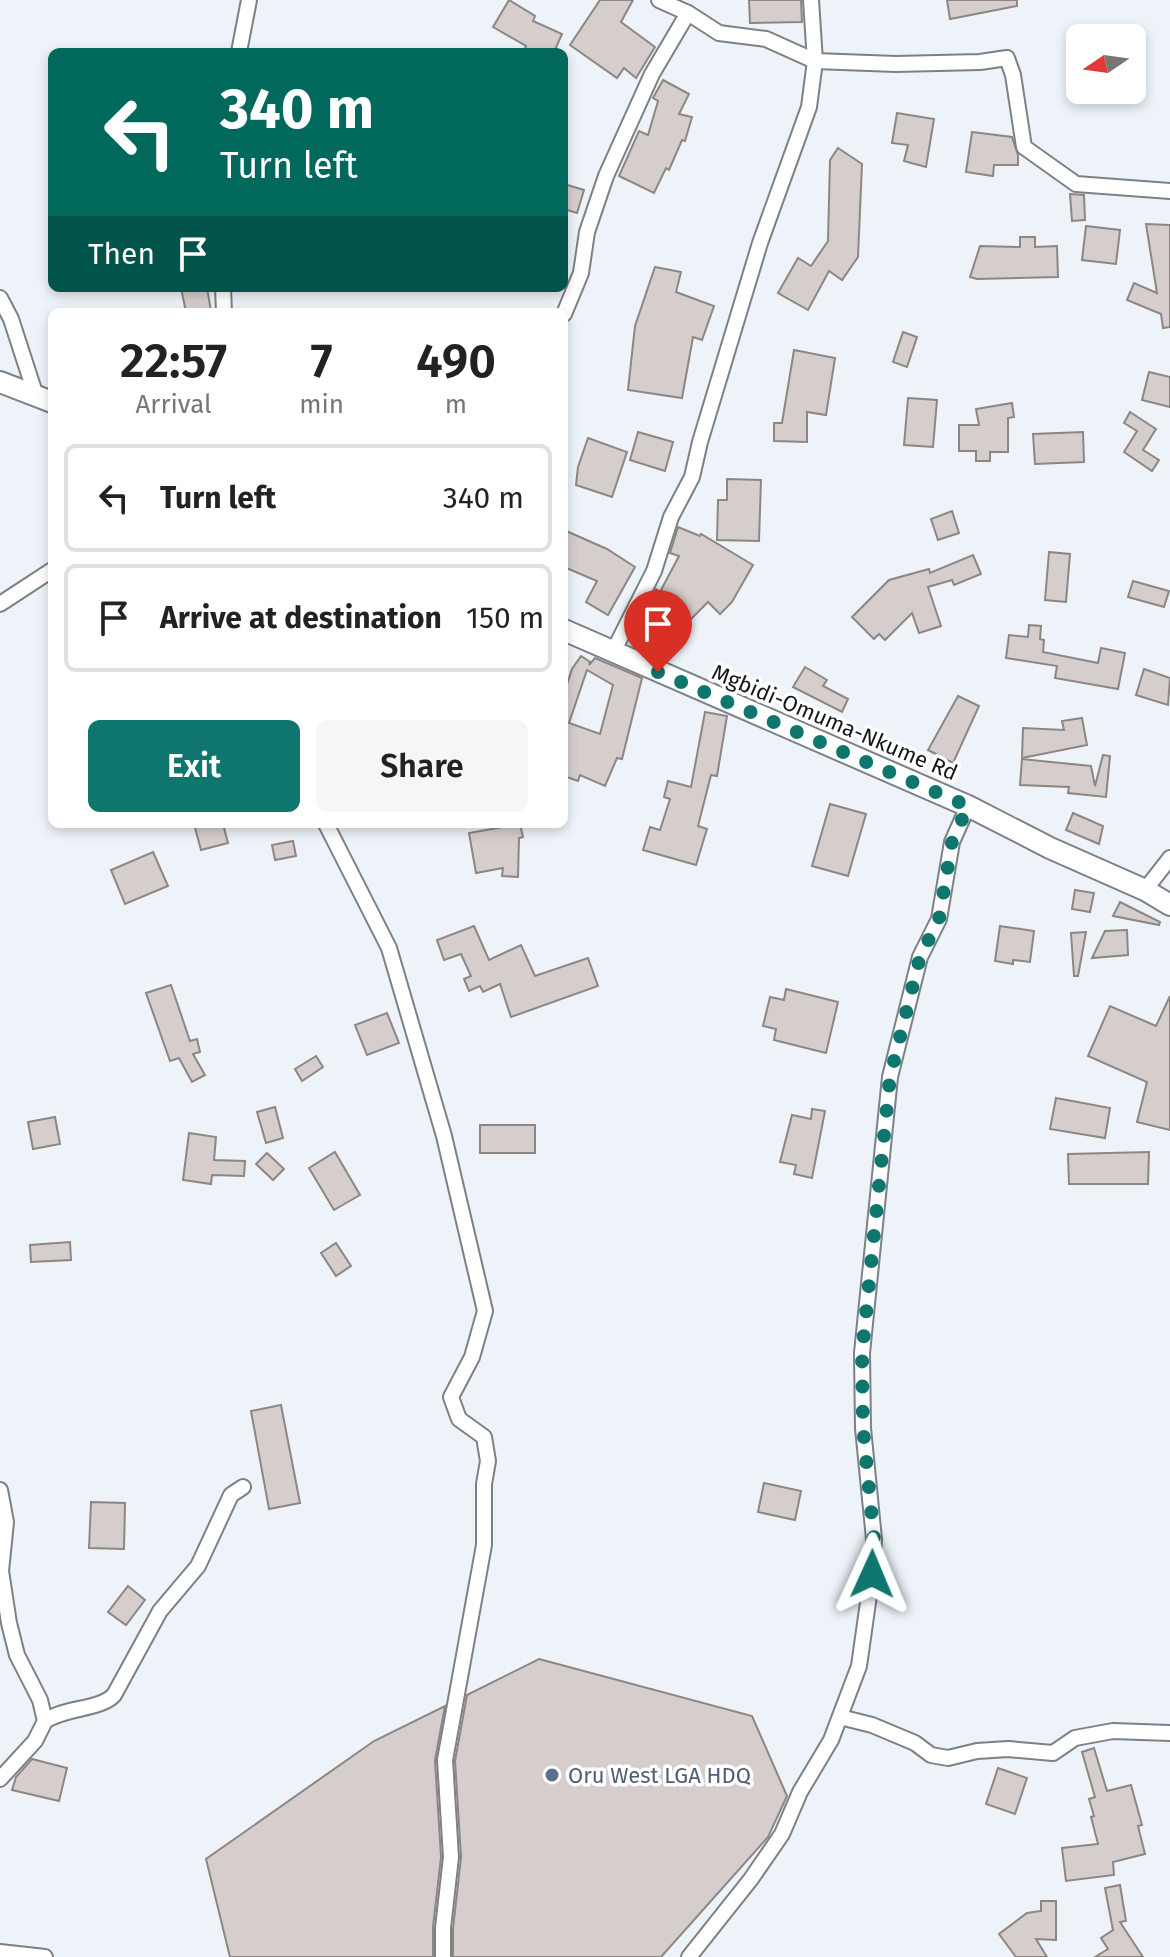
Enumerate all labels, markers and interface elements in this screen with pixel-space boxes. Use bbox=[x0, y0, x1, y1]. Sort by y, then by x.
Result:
north arrow bbox=[1066, 24, 1146, 104]
map controls bbox=[1066, 24, 1146, 104]
text: 340 m bbox=[220, 76, 374, 143]
icon: left bbox=[88, 80, 192, 184]
text: Turn left bbox=[220, 144, 358, 188]
icon: arrive bbox=[171, 232, 215, 276]
text: Then bbox=[88, 236, 155, 272]
text: 22:57 bbox=[120, 332, 227, 390]
text: 7 bbox=[310, 332, 333, 390]
text: 490 bbox=[416, 332, 496, 390]
text: Arrival bbox=[135, 389, 212, 420]
text: min bbox=[299, 389, 344, 420]
text: m bbox=[445, 389, 467, 420]
icon: left bbox=[92, 476, 136, 520]
text: Turn left bbox=[160, 480, 276, 516]
text: 340 m bbox=[443, 480, 524, 516]
pin bbox=[624, 590, 692, 672]
icon: arrive bbox=[92, 596, 136, 640]
text: Arrive at destination bbox=[160, 600, 442, 636]
text: 150 m bbox=[466, 600, 544, 636]
icon: arrive bbox=[636, 602, 680, 646]
street label: Mgbidi-Omuma-Nkume Rd bbox=[708, 658, 962, 786]
button: Exit bbox=[88, 720, 300, 812]
button: Share bbox=[316, 720, 528, 812]
position arrow bbox=[830, 1532, 914, 1616]
place label: Oru West LGA HDQ bbox=[568, 1762, 751, 1789]
marker: Oru West LGA HDQ bbox=[543, 1766, 561, 1784]

